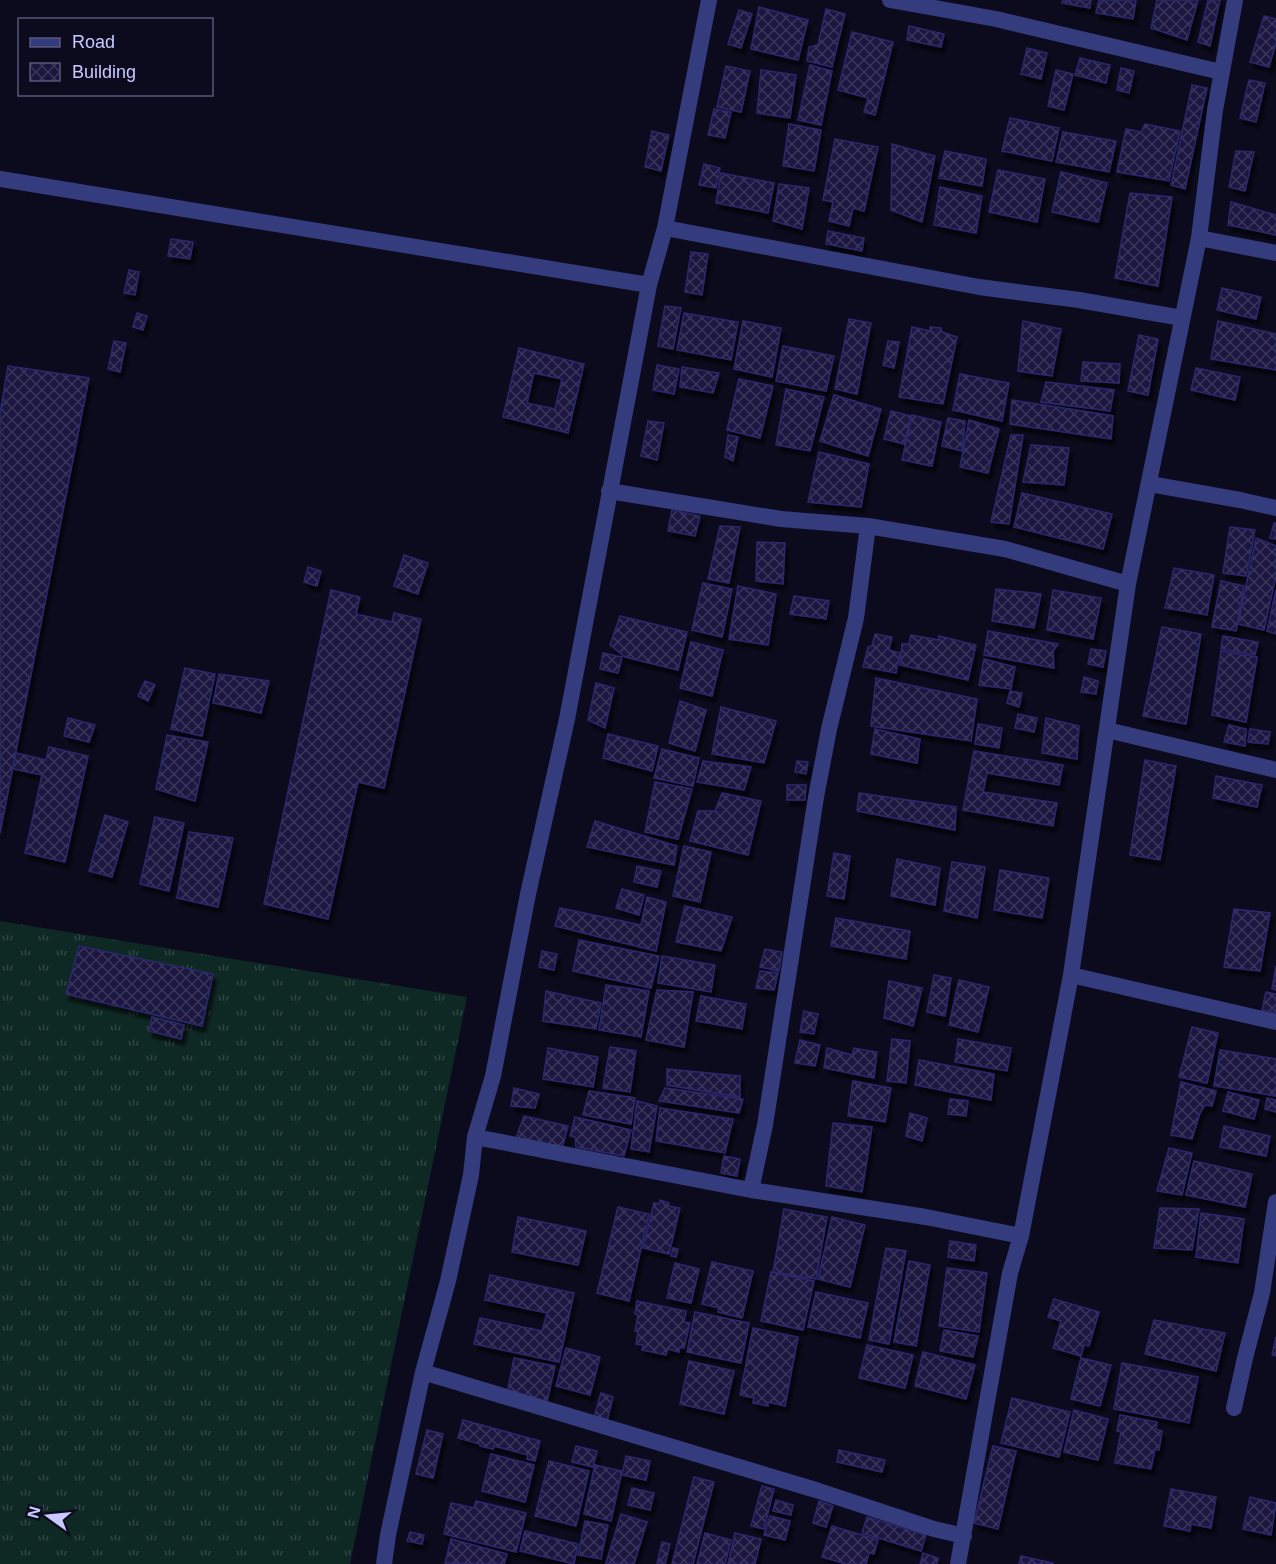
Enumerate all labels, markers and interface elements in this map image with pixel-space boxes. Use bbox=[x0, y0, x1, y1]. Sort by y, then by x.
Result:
legend bbox=[18, 18, 213, 96]
text: Road bbox=[72, 32, 115, 52]
text: Building bbox=[72, 62, 136, 82]
north arrow bbox=[18, 1486, 78, 1546]
text: N bbox=[24, 1504, 44, 1520]

